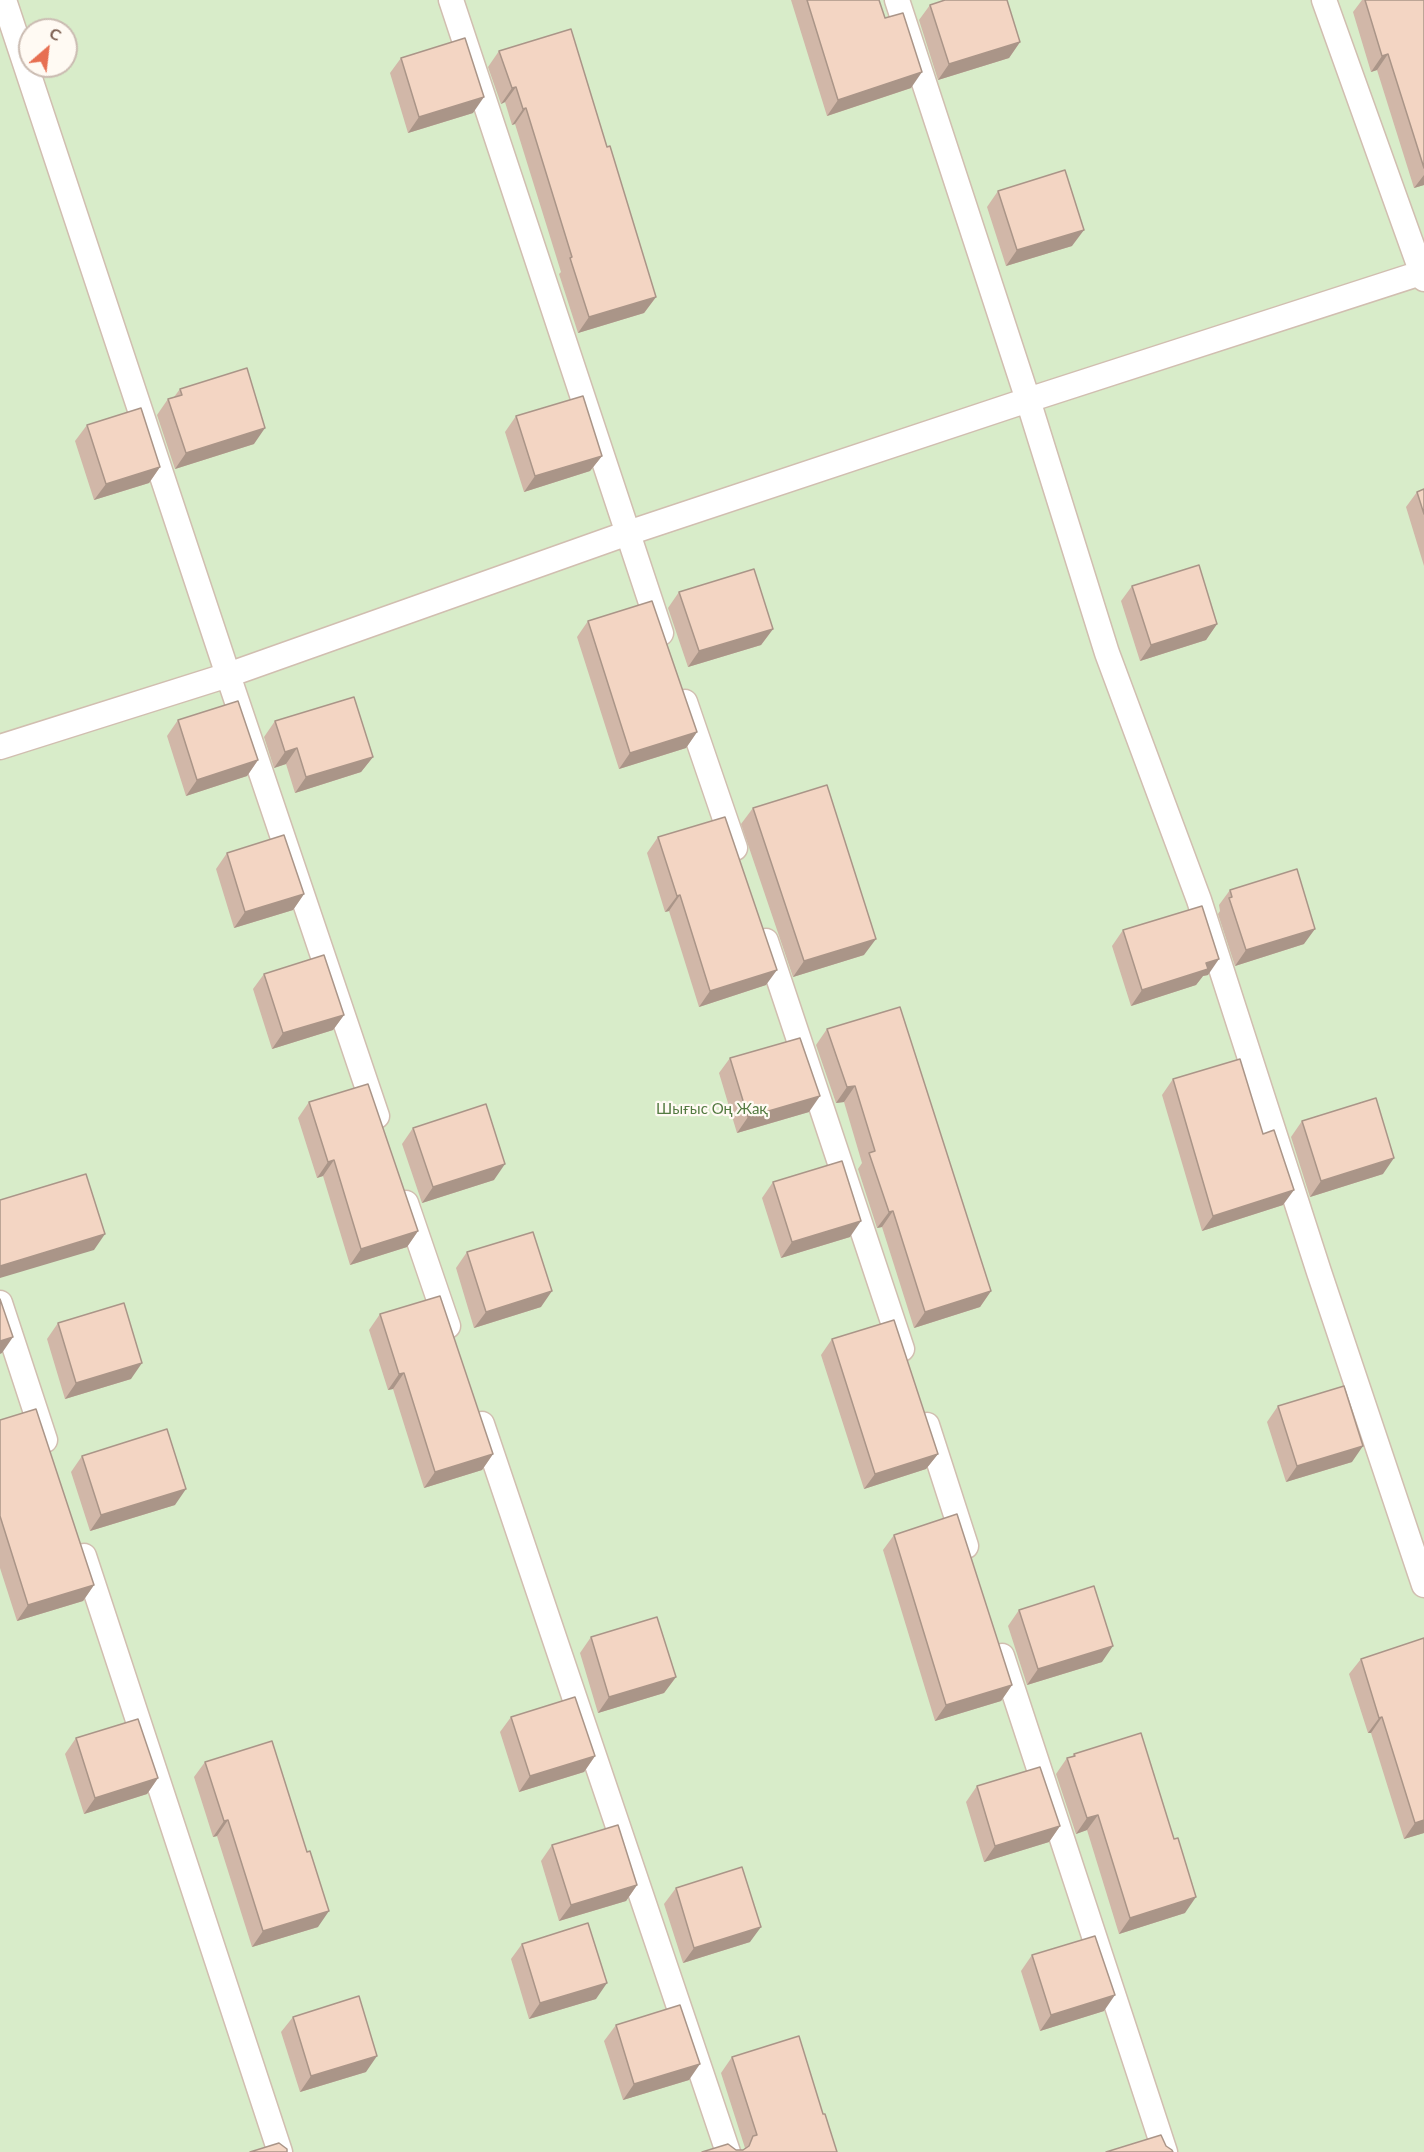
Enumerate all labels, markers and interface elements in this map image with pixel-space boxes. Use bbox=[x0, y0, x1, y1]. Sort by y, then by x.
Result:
north arrow bbox=[18, 18, 78, 78]
text: С bbox=[47, 23, 65, 44]
park label: Шығыс Оң Жақ bbox=[656, 1100, 768, 1118]

